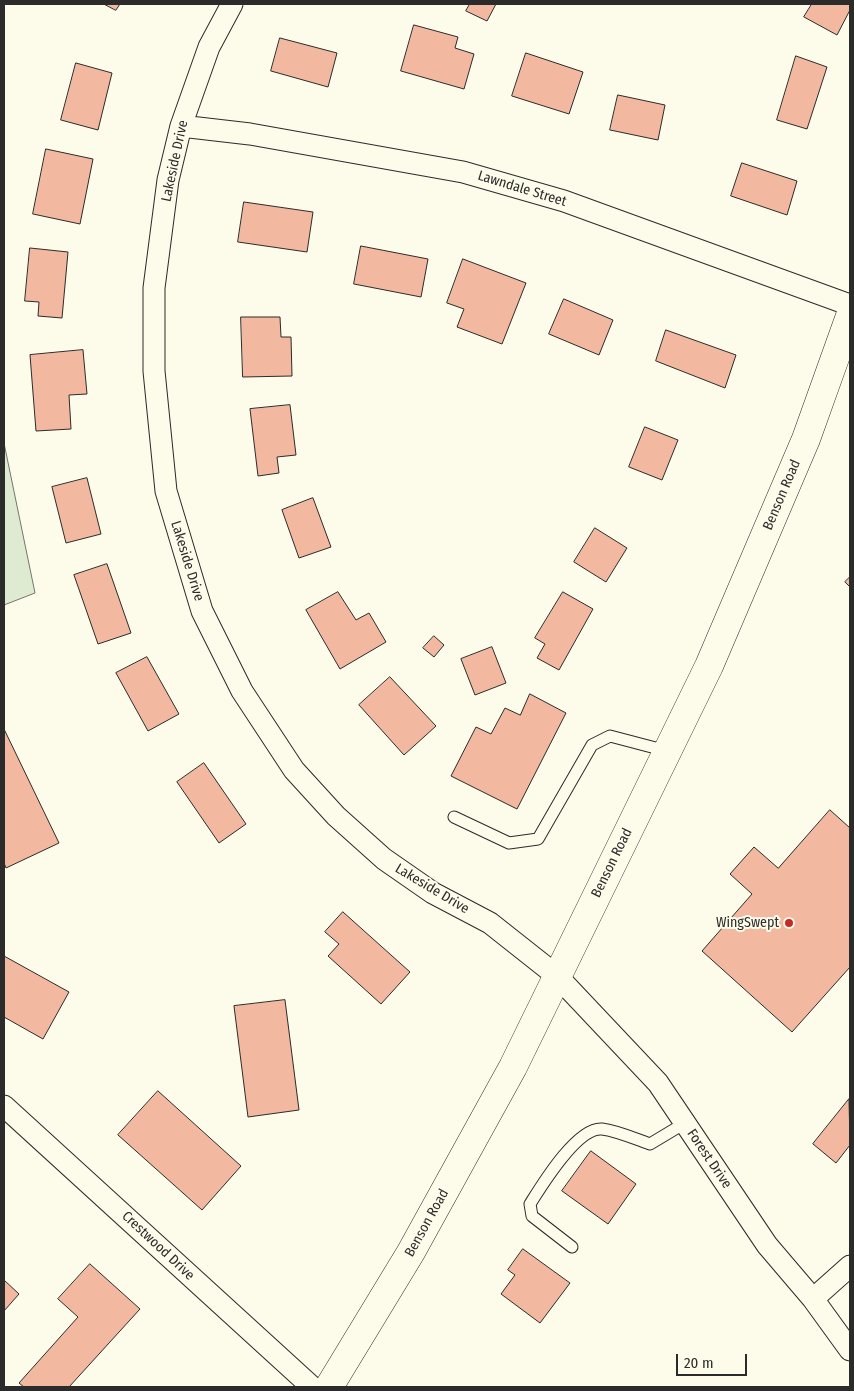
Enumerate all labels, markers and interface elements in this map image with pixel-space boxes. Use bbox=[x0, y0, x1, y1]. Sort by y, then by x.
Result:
street label: Lakeside Drive bbox=[158, 119, 192, 203]
street label: Lawndale Street bbox=[476, 168, 568, 210]
street label: Benson Road bbox=[760, 457, 804, 533]
street label: Lakeside Drive bbox=[167, 519, 207, 603]
street label: Benson Road bbox=[588, 826, 636, 900]
street label: Lakeside Drive bbox=[392, 860, 472, 918]
place label: WingSwept bbox=[716, 915, 779, 931]
marker: WingSwept bbox=[783, 917, 795, 929]
street label: Forest Drive bbox=[683, 1126, 735, 1192]
street label: Benson Road bbox=[401, 1186, 453, 1260]
street label: Crestwood Drive bbox=[118, 1208, 198, 1284]
scale bar bbox=[679, 1344, 750, 1376]
text: 20 m bbox=[684, 1354, 714, 1372]

